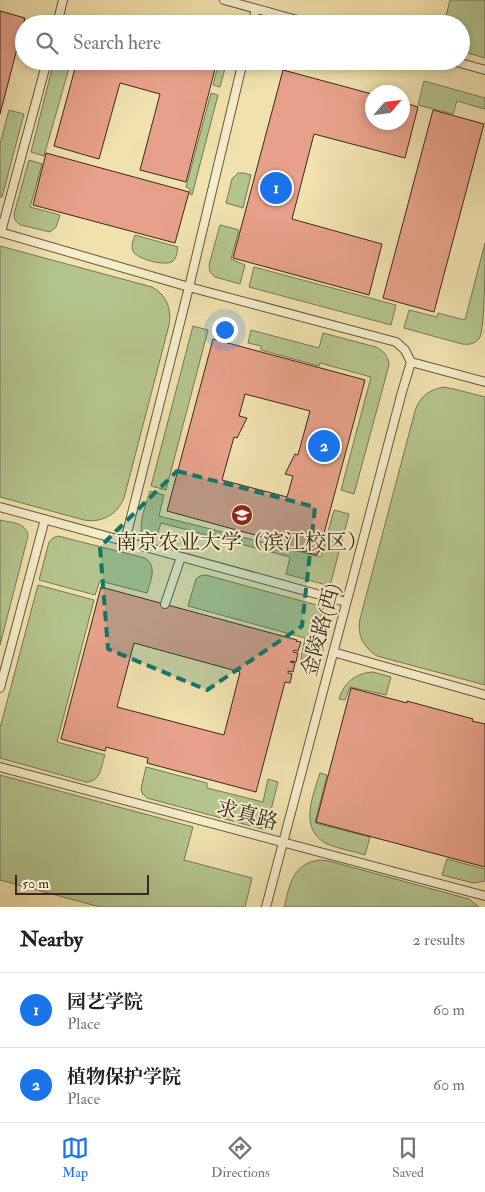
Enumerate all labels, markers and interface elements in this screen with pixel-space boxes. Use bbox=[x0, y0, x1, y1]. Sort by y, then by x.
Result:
search box bbox=[15, 15, 470, 70]
icon: search bbox=[33, 29, 61, 57]
text: Search here bbox=[73, 31, 161, 55]
north arrow bbox=[365, 85, 410, 130]
pin: 1 bbox=[260, 169, 292, 207]
your location bbox=[212, 317, 238, 343]
pin: 2 bbox=[308, 427, 340, 465]
school or university icon: 南京农业大学（滨江校区） bbox=[230, 503, 254, 527]
place label: 南京农业大学（滨江校区） bbox=[116, 529, 368, 556]
street label: 金陵路(西) bbox=[296, 580, 346, 680]
street label: 求真路 bbox=[213, 794, 281, 836]
scale bar bbox=[15, 872, 149, 895]
text: 50 m bbox=[22, 875, 49, 892]
text: Nearby bbox=[20, 926, 83, 953]
text: 2 results bbox=[412, 930, 465, 950]
text: 园艺学院 bbox=[67, 990, 143, 1014]
text: 1 bbox=[33, 1000, 39, 1020]
text: 60 m bbox=[433, 1000, 465, 1020]
text: Place bbox=[67, 1014, 100, 1034]
text: 植物保护学院 bbox=[67, 1065, 181, 1089]
text: 2 bbox=[32, 1075, 40, 1095]
text: 60 m bbox=[433, 1075, 465, 1095]
text: Place bbox=[67, 1089, 100, 1109]
tab: Map bbox=[61, 1134, 89, 1181]
tab: Directions bbox=[211, 1134, 270, 1181]
tab: Saved bbox=[392, 1134, 424, 1181]

